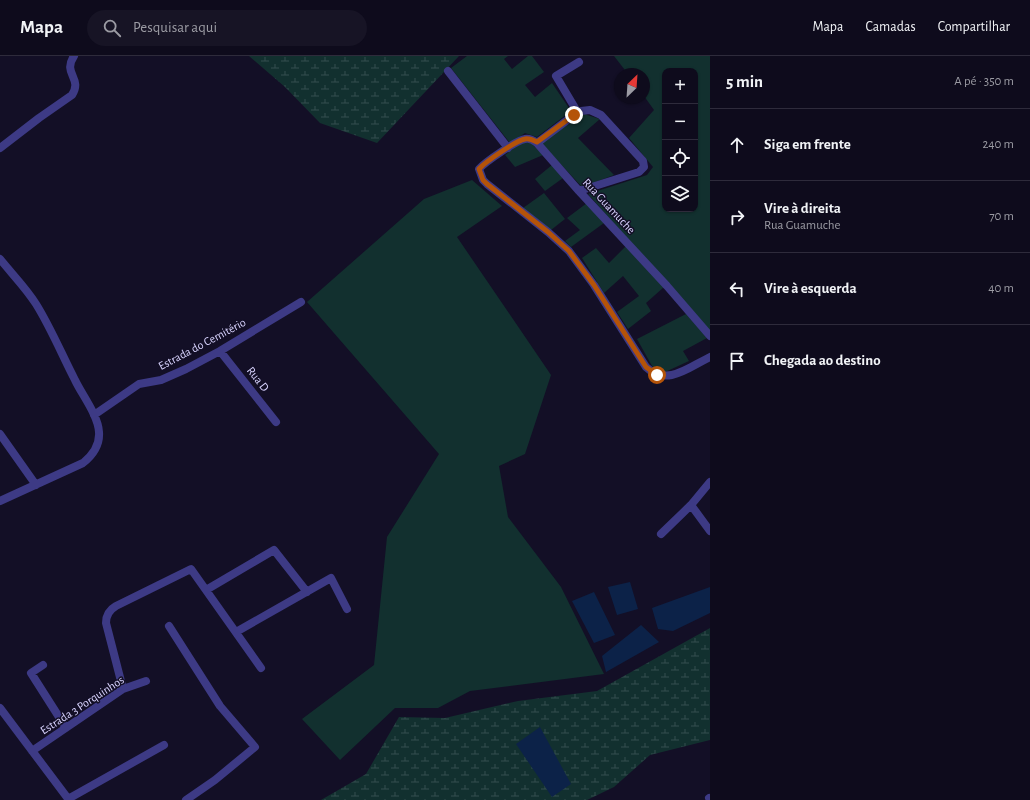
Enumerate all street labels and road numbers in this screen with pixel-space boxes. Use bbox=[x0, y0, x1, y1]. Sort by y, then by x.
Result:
street label: Rua Guamuche bbox=[581, 176, 637, 236]
street label: Estrada do Cemitério bbox=[156, 316, 248, 372]
street label: Rua D bbox=[245, 364, 271, 394]
street label: Estrada 3 Porquinhos bbox=[38, 673, 126, 737]

